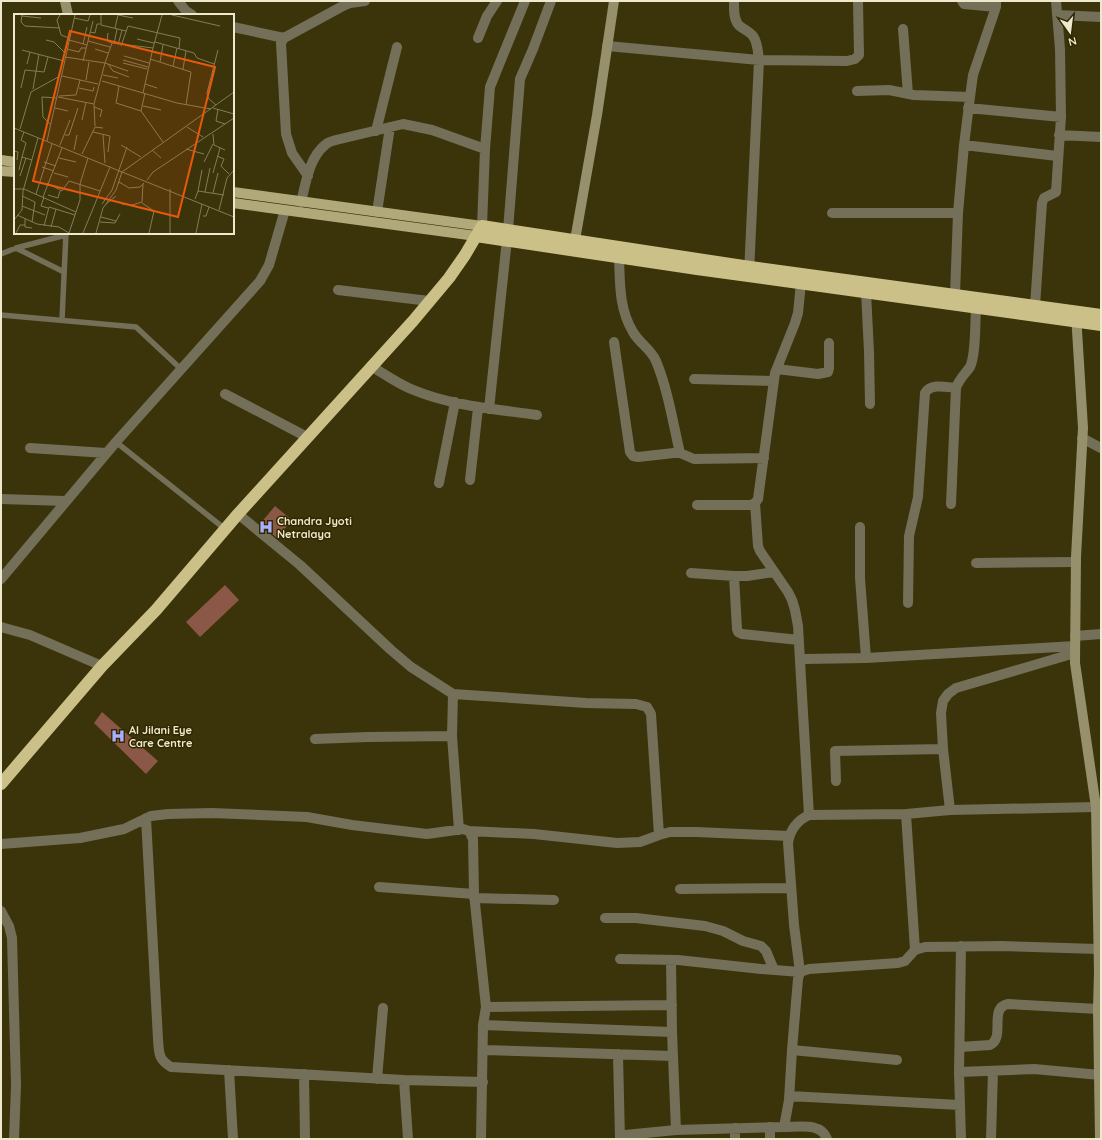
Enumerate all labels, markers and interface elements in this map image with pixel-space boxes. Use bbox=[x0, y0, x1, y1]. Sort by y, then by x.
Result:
north arrow bbox=[1050, 12, 1090, 52]
inset map bbox=[14, 14, 234, 234]
text: N bbox=[1067, 34, 1078, 49]
place label: Chandra Jyoti Netralaya bbox=[277, 514, 352, 541]
hospital icon: Chandra Jyoti Netralaya bbox=[258, 519, 274, 535]
place label: Al Jilani Eye Care Centre bbox=[129, 723, 193, 750]
hospital icon: Al Jilani Eye Care Centre bbox=[110, 728, 126, 744]

